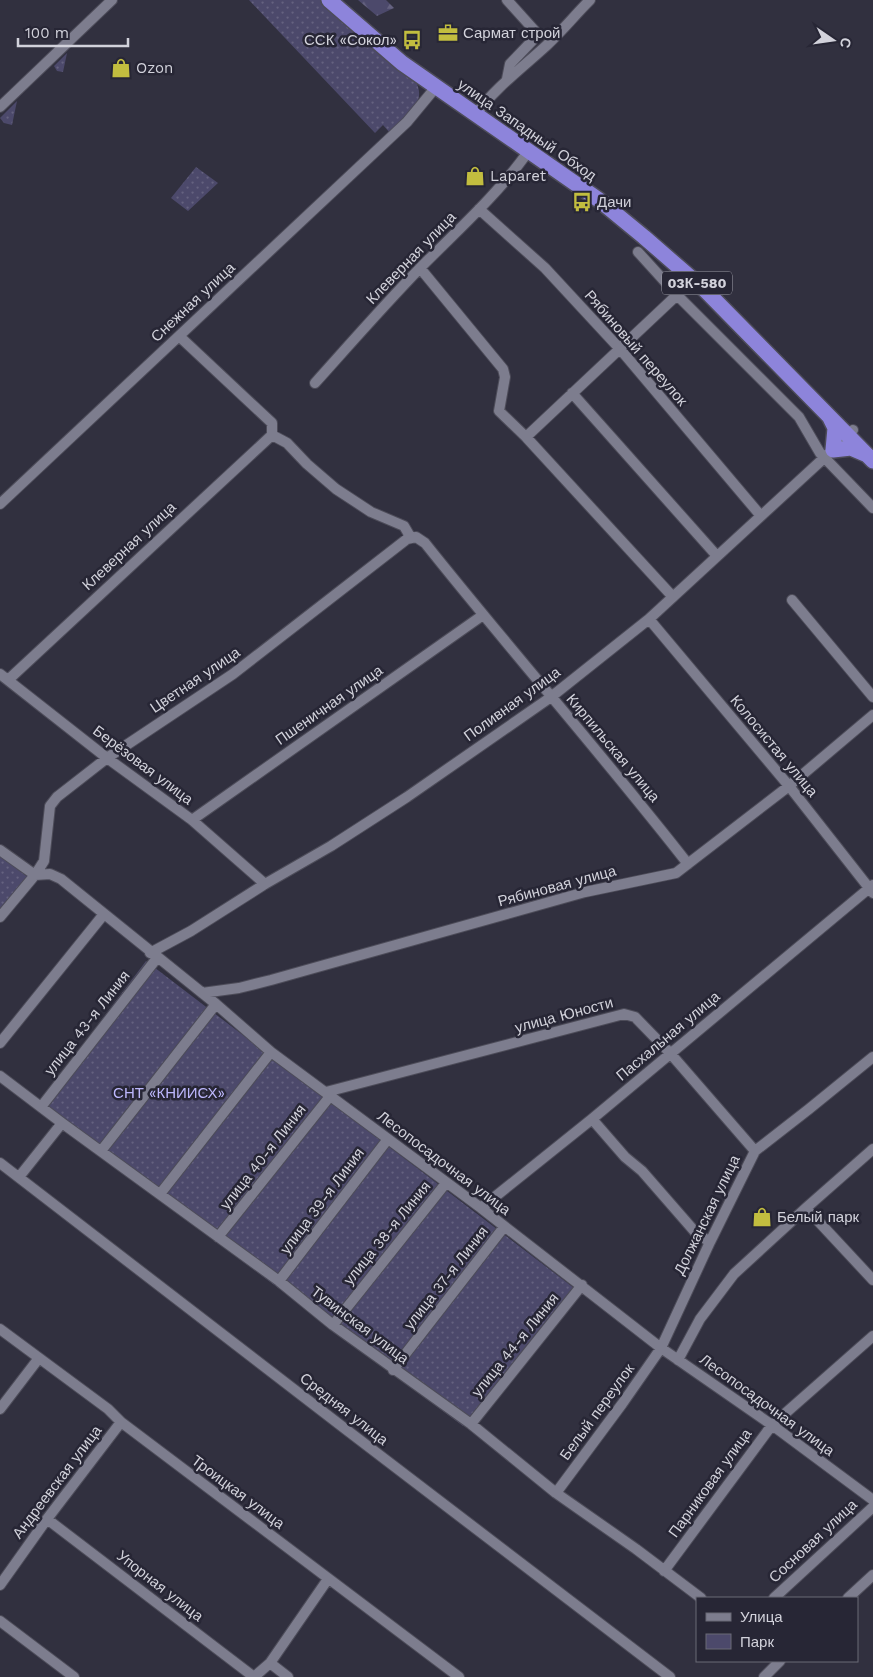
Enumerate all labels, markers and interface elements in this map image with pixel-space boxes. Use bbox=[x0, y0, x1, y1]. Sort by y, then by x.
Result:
scale bar bbox=[18, 15, 128, 47]
north arrow bbox=[808, 15, 858, 65]
office icon: Сармат строй bbox=[437, 22, 459, 44]
text: 100 m bbox=[25, 24, 69, 42]
place label: Сармат строй bbox=[463, 24, 560, 42]
bus stop icon: ССК «Сокол» bbox=[401, 29, 423, 51]
place label: ССК «Сокол» bbox=[304, 31, 397, 49]
text: С bbox=[837, 36, 855, 50]
shop icon: Ozon bbox=[110, 57, 132, 79]
place label: Ozon bbox=[136, 59, 173, 77]
street label: улица Западный Обход bbox=[454, 75, 600, 185]
shop icon: Laparet bbox=[464, 165, 486, 187]
place label: Laparet bbox=[490, 167, 547, 185]
bus stop icon: Дачи bbox=[571, 191, 593, 213]
place label: Дачи bbox=[597, 193, 631, 211]
street label: Клеверная улица bbox=[362, 208, 460, 308]
street label: Снежная улица bbox=[147, 258, 239, 346]
road number: 03К-580 bbox=[662, 272, 732, 294]
street label: Рябиновый переулок bbox=[581, 286, 691, 410]
street label: Клеверная улица bbox=[78, 498, 180, 594]
street label: Цветная улица bbox=[147, 643, 244, 717]
street label: Пшеничная улица bbox=[272, 661, 387, 749]
street label: Поливная улица bbox=[460, 663, 564, 745]
street label: Кирпильская улица bbox=[562, 690, 664, 806]
street label: Колосистая улица bbox=[726, 692, 822, 801]
street label: Берёзовая улица bbox=[89, 722, 197, 809]
street label: Рябиновая улица bbox=[496, 861, 619, 910]
street label: улица 43-я Линия bbox=[40, 967, 134, 1079]
street label: Пасхальная улица bbox=[612, 987, 724, 1085]
street label: улица Юности bbox=[513, 993, 615, 1037]
park label: СНТ «КНИИСХ» bbox=[113, 1084, 225, 1102]
street label: улица 40-я Линия bbox=[216, 1101, 310, 1213]
street label: Лесопосадочная улица bbox=[374, 1107, 515, 1219]
street label: улица 39-я Линия bbox=[276, 1144, 368, 1258]
street label: Должанская улица bbox=[670, 1152, 744, 1278]
street label: улица 38-я Линия bbox=[340, 1178, 434, 1288]
shop icon: Белый парк bbox=[751, 1206, 773, 1228]
place label: Белый парк bbox=[777, 1208, 860, 1226]
street label: улица 37-я Линия bbox=[400, 1223, 492, 1333]
street label: Тувинская улица bbox=[308, 1282, 413, 1368]
street label: улица 44-я Линия bbox=[468, 1289, 562, 1401]
street label: Лесопосадочная улица bbox=[696, 1350, 838, 1460]
street label: Белый переулок bbox=[556, 1360, 638, 1464]
street label: Средняя улица bbox=[296, 1369, 392, 1449]
street label: Андреевская улица bbox=[9, 1421, 106, 1542]
street label: Парниковая улица bbox=[665, 1425, 756, 1541]
street label: Троицкая улица bbox=[188, 1451, 289, 1533]
street label: Сосновая улица bbox=[765, 1495, 861, 1586]
street label: Упорная улица bbox=[113, 1547, 207, 1626]
legend bbox=[696, 1597, 858, 1662]
text: Улица bbox=[740, 1608, 783, 1626]
text: Парк bbox=[740, 1633, 774, 1651]

